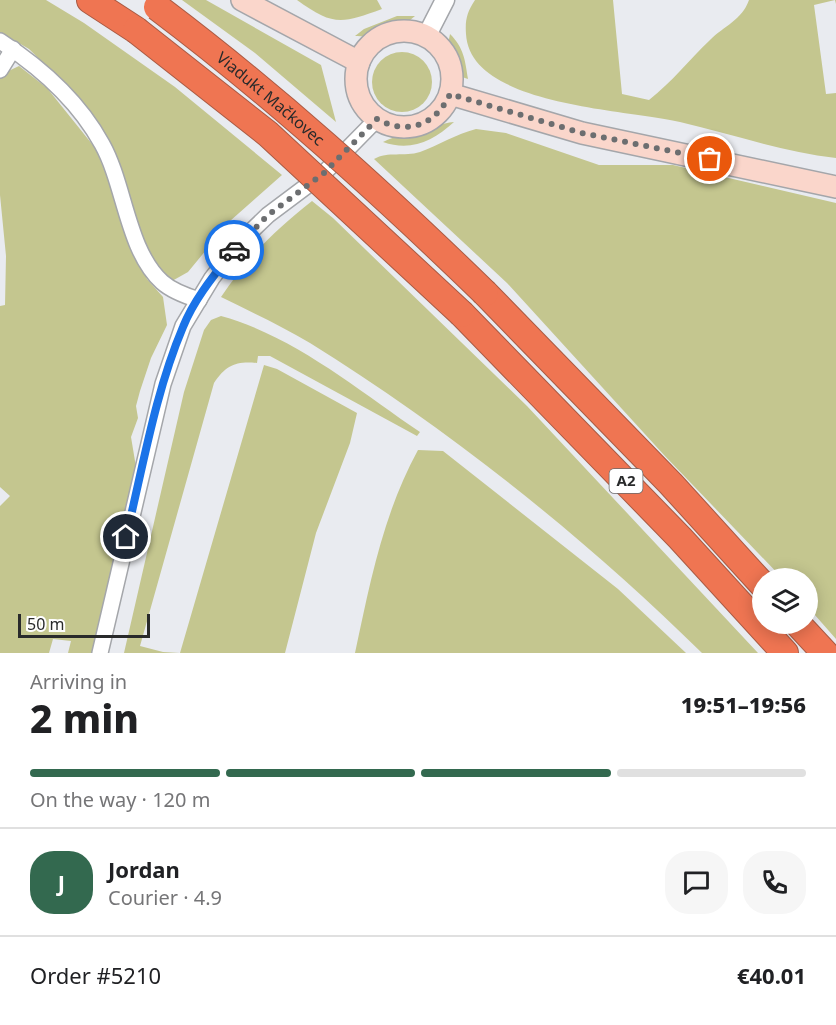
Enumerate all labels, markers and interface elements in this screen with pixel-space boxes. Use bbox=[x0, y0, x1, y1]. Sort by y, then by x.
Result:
street label: Viadukt Mačkovec bbox=[212, 47, 330, 150]
pin bbox=[684, 133, 735, 184]
icon: bag bbox=[693, 142, 726, 175]
courier bbox=[204, 220, 264, 280]
icon: car bbox=[218, 234, 251, 267]
road number: A2 bbox=[610, 469, 642, 493]
pin bbox=[100, 511, 151, 562]
icon: home bbox=[109, 520, 142, 553]
map controls bbox=[752, 568, 818, 634]
button: layers bbox=[752, 568, 818, 634]
scale bar bbox=[18, 611, 150, 638]
text: 50 m bbox=[27, 613, 64, 635]
text: Arriving in bbox=[30, 668, 127, 695]
text: 19:51–19:56 bbox=[681, 689, 806, 719]
text: 2 min bbox=[30, 691, 139, 744]
text: On the way · 120 m bbox=[30, 786, 210, 813]
button: chat bbox=[665, 851, 728, 914]
button: phone bbox=[743, 851, 806, 914]
text: Jordan bbox=[108, 854, 180, 884]
text: J bbox=[58, 867, 65, 897]
text: Courier · 4.9 bbox=[108, 884, 222, 911]
text: Order #5210 bbox=[30, 960, 161, 990]
text: €40.01 bbox=[737, 960, 806, 990]

